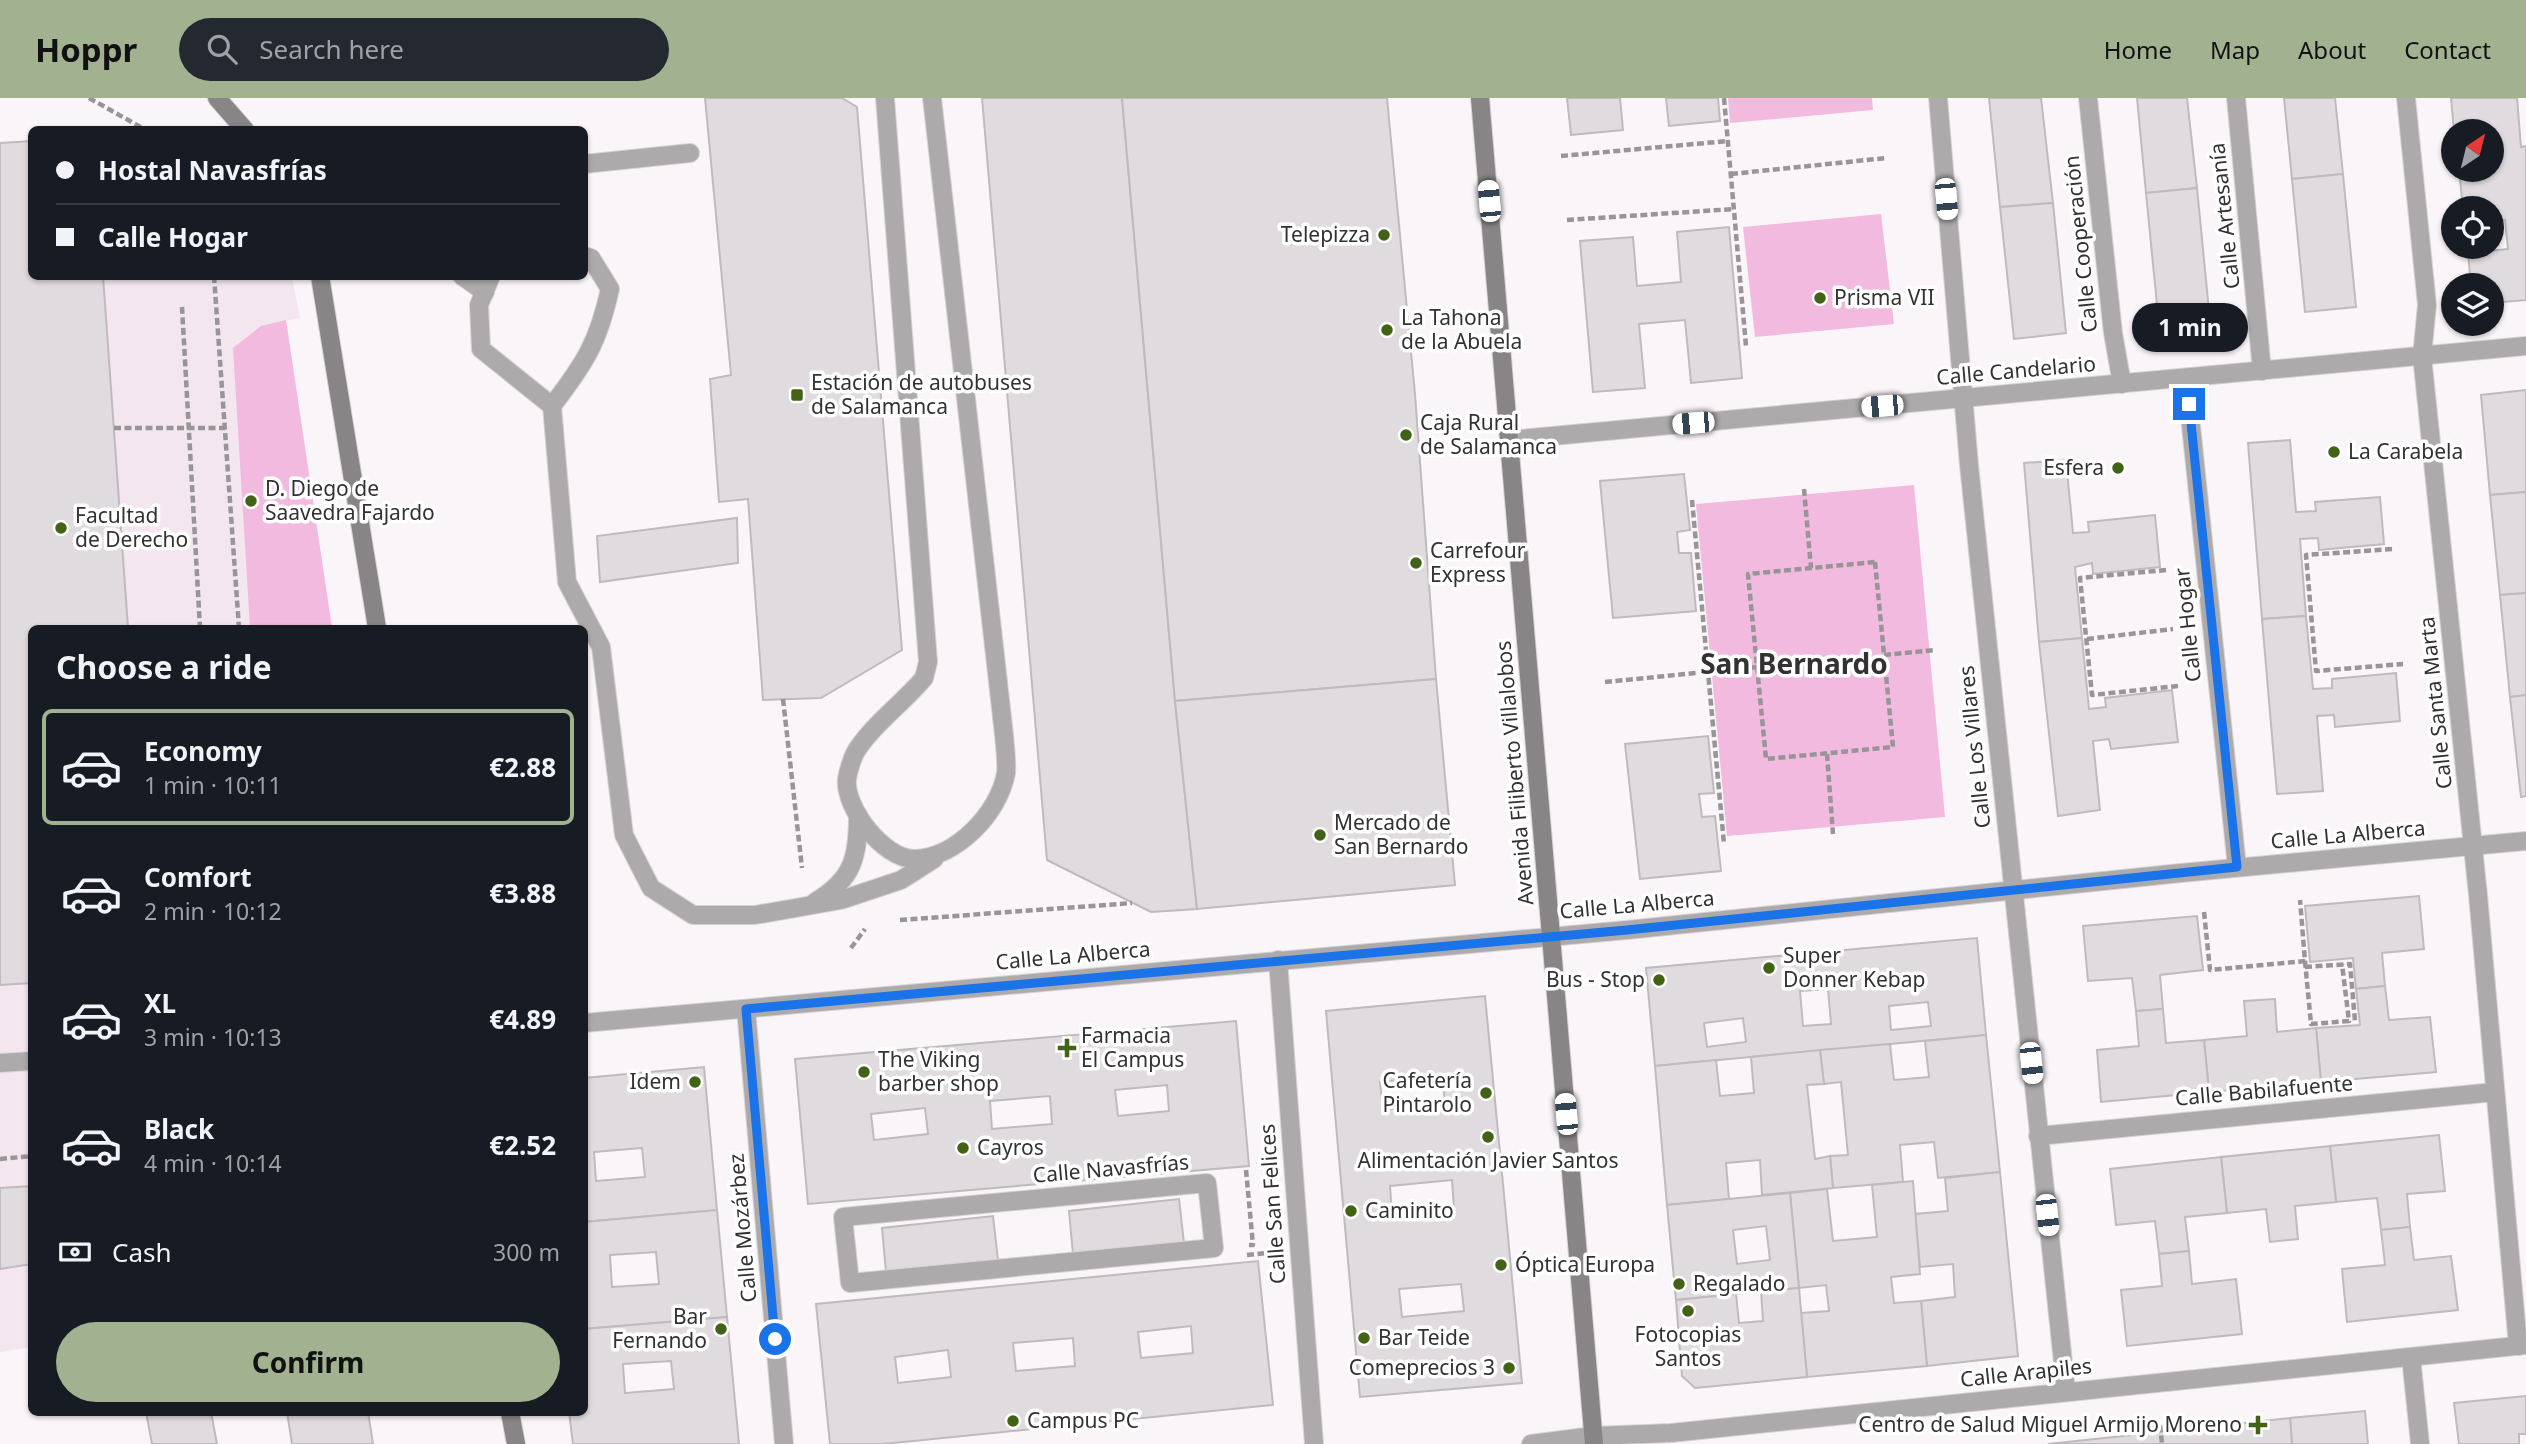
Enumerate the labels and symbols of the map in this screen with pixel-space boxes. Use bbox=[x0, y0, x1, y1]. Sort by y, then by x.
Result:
north arrow bbox=[2441, 119, 2504, 182]
street label: Calle Artesanía bbox=[2202, 142, 2246, 291]
street label: Calle Cooperación bbox=[2057, 154, 2103, 334]
car bbox=[1934, 177, 1959, 221]
car bbox=[1477, 179, 1502, 223]
place label: Telepizza bbox=[1281, 220, 1370, 248]
marker: Telepizza bbox=[1376, 227, 1392, 243]
place label: Prisma VII bbox=[1834, 283, 1935, 311]
marker: Prisma VII bbox=[1812, 290, 1828, 306]
callout: 1 min bbox=[2131, 302, 2247, 352]
place label: La Tahona de la Abuela bbox=[1401, 303, 1522, 355]
marker: La Tahona de la Abuela bbox=[1379, 322, 1395, 338]
street label: Calle Candelario bbox=[1935, 349, 2097, 391]
place label: Estación de autobuses de Salamanca bbox=[811, 368, 1032, 420]
marker: Estación de autobuses de Salamanca bbox=[789, 387, 805, 403]
route end bbox=[2173, 388, 2205, 420]
car bbox=[1861, 394, 1904, 418]
place label: Caja Rural de Salamanca bbox=[1420, 408, 1557, 460]
car bbox=[1672, 411, 1715, 435]
marker: Caja Rural de Salamanca bbox=[1398, 427, 1414, 443]
place label: La Carabela bbox=[2348, 437, 2463, 465]
marker: La Carabela bbox=[2326, 444, 2342, 460]
place label: Esfera bbox=[2043, 453, 2104, 481]
marker: Esfera bbox=[2110, 460, 2126, 476]
place label: D. Diego de Saavedra Fajardo bbox=[265, 474, 435, 526]
marker: D. Diego de Saavedra Fajardo bbox=[243, 493, 259, 509]
place label: Facultad de Derecho bbox=[75, 501, 188, 553]
marker: Facultad de Derecho bbox=[53, 520, 69, 536]
place label: Carrefour Express bbox=[1430, 536, 1526, 588]
marker: Carrefour Express bbox=[1408, 555, 1424, 571]
street label: Calle Hogar bbox=[2167, 566, 2207, 684]
street label: Calle Santa Marta bbox=[2412, 616, 2458, 791]
street label: Avenida Filiberto Villalobos bbox=[1488, 640, 1540, 906]
district label: San Bernardo bbox=[1700, 644, 1888, 682]
street label: Calle Los Villares bbox=[1952, 664, 1996, 830]
place label: Mercado de San Bernardo bbox=[1334, 808, 1469, 860]
street label: Calle La Alberca bbox=[2269, 813, 2426, 855]
marker: Mercado de San Bernardo bbox=[1312, 827, 1328, 843]
street label: Calle La Alberca bbox=[1558, 883, 1715, 925]
street label: Calle La Alberca bbox=[994, 934, 1151, 976]
place label: Super Donner Kebap bbox=[1783, 941, 1925, 993]
marker: Super Donner Kebap bbox=[1761, 960, 1777, 976]
place label: Bus - Stop bbox=[1546, 965, 1645, 993]
marker: Bus - Stop bbox=[1651, 972, 1667, 988]
place label: Farmacia El Campus bbox=[1081, 1021, 1184, 1073]
marker: Farmacia El Campus bbox=[1059, 1040, 1075, 1056]
car bbox=[2019, 1041, 2044, 1085]
place label: The Viking barber shop bbox=[878, 1045, 999, 1097]
marker: The Viking barber shop bbox=[856, 1064, 872, 1080]
place label: Cafetería Pintarolo bbox=[1382, 1066, 1472, 1118]
place label: Idem bbox=[629, 1067, 681, 1095]
street label: Calle Babilafuente bbox=[2174, 1068, 2354, 1112]
marker: Idem bbox=[687, 1074, 703, 1090]
marker: Cafetería Pintarolo bbox=[1478, 1085, 1494, 1101]
car bbox=[1554, 1092, 1579, 1136]
street label: Calle San Felices bbox=[1252, 1123, 1292, 1285]
marker: Alimentación Javier Santos bbox=[1480, 1129, 1496, 1145]
place label: Cayros bbox=[977, 1133, 1044, 1161]
marker: Cayros bbox=[955, 1140, 971, 1156]
place label: Alimentación Javier Santos bbox=[1358, 1146, 1618, 1174]
street label: Calle Navasfrías bbox=[1032, 1147, 1190, 1189]
street label: Calle Mozárbez bbox=[722, 1152, 762, 1304]
car bbox=[2035, 1193, 2060, 1237]
place label: Caminito bbox=[1365, 1196, 1454, 1224]
marker: Caminito bbox=[1343, 1203, 1359, 1219]
place label: Óptica Europa bbox=[1515, 1250, 1655, 1278]
marker: Óptica Europa bbox=[1493, 1257, 1509, 1273]
place label: Regalado bbox=[1693, 1269, 1785, 1297]
marker: Regalado bbox=[1671, 1276, 1687, 1292]
place label: Bar Fernando bbox=[612, 1302, 707, 1354]
marker: Fotocopias Santos bbox=[1680, 1303, 1696, 1319]
place label: Fotocopias Santos bbox=[1635, 1320, 1741, 1372]
marker: Bar Fernando bbox=[713, 1321, 729, 1337]
route start bbox=[759, 1323, 791, 1355]
place label: Bar Teide bbox=[1378, 1323, 1470, 1351]
marker: Bar Teide bbox=[1356, 1330, 1372, 1346]
street label: Calle Arapiles bbox=[1959, 1351, 2093, 1393]
place label: Comeprecios 3 bbox=[1349, 1353, 1495, 1381]
marker: Comeprecios 3 bbox=[1501, 1360, 1517, 1376]
place label: Campus PC bbox=[1027, 1406, 1139, 1434]
place label: Centro de Salud Miguel Armijo Moreno bbox=[1858, 1410, 2242, 1438]
marker: Campus PC bbox=[1005, 1413, 1021, 1429]
marker: Centro de Salud Miguel Armijo Moreno bbox=[2248, 1415, 2268, 1435]

